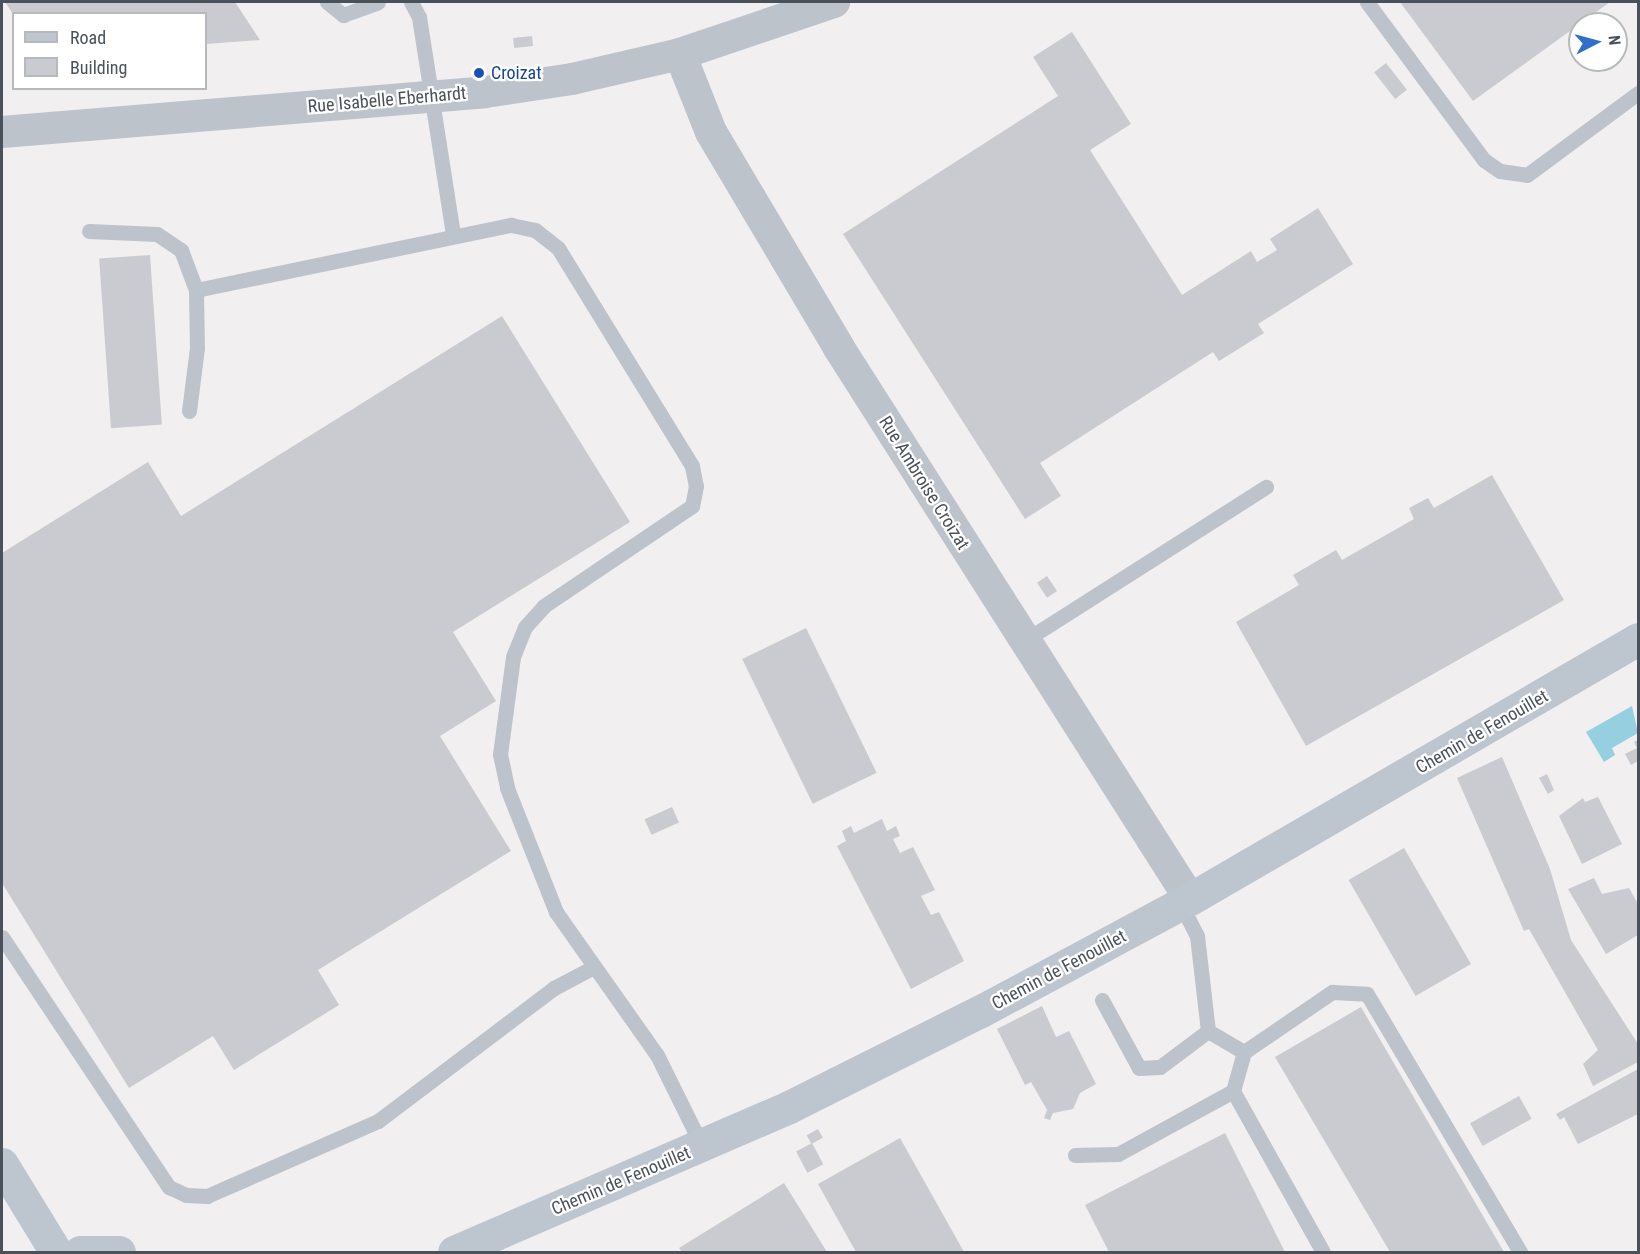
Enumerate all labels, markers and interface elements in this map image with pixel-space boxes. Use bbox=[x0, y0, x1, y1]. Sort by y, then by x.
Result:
legend bbox=[12, 12, 207, 90]
north arrow bbox=[1568, 12, 1628, 72]
text: Road bbox=[70, 27, 106, 48]
text: N bbox=[1604, 34, 1624, 46]
text: Building bbox=[70, 57, 127, 78]
place label: Croizat bbox=[491, 62, 542, 84]
marker: Croizat bbox=[472, 66, 486, 80]
street label: Rue Isabelle Eberhardt bbox=[307, 82, 467, 118]
street label: Rue Ambroise Croizat bbox=[874, 412, 974, 554]
street label: Chemin de Fenouillet bbox=[1412, 685, 1552, 779]
street label: Chemin de Fenouillet bbox=[988, 926, 1130, 1014]
street label: Chemin de Fenouillet bbox=[548, 1142, 694, 1220]

